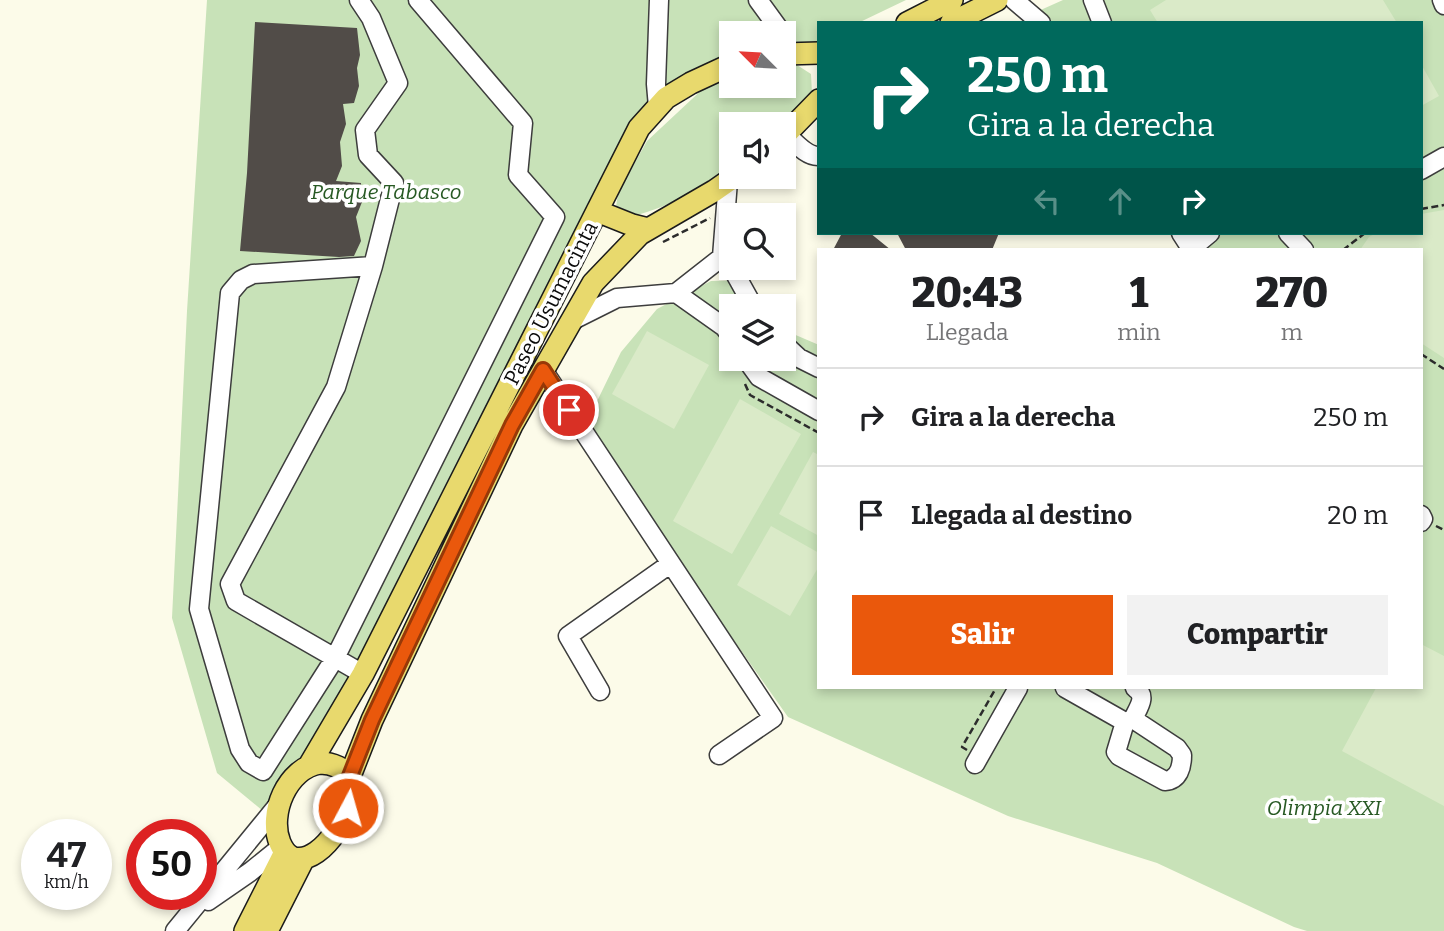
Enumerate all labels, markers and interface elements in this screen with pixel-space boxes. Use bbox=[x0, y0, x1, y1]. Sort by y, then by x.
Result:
north arrow bbox=[719, 21, 796, 98]
map controls bbox=[719, 21, 796, 371]
text: 250 m bbox=[967, 46, 1108, 105]
icon: right bbox=[852, 49, 943, 140]
text: Gira a la derecha bbox=[967, 106, 1214, 144]
button: sound bbox=[719, 112, 796, 189]
park label: Parque Tabasco bbox=[311, 179, 461, 205]
icon: left bbox=[1028, 182, 1066, 220]
icon: ahead bbox=[1101, 182, 1139, 220]
icon: right bbox=[1174, 182, 1212, 220]
button: search bbox=[719, 203, 796, 280]
street label: Paseo Usumacinta bbox=[499, 216, 604, 389]
text: 20:43 bbox=[912, 268, 1023, 318]
text: 1 bbox=[1130, 268, 1148, 318]
text: 270 bbox=[1255, 268, 1328, 318]
button: layers bbox=[719, 294, 796, 371]
text: Llegada bbox=[926, 318, 1009, 346]
text: min bbox=[1117, 318, 1161, 346]
text: m bbox=[1281, 318, 1303, 346]
pin bbox=[539, 380, 599, 440]
icon: arrive bbox=[550, 391, 588, 429]
icon: right bbox=[852, 398, 890, 436]
text: Gira a la derecha bbox=[911, 402, 1115, 433]
text: 250 m bbox=[1313, 402, 1388, 433]
icon: arrive bbox=[852, 496, 890, 534]
text: Llegada al destino bbox=[911, 500, 1132, 531]
text: 20 m bbox=[1327, 500, 1388, 531]
button: Salir bbox=[852, 595, 1113, 675]
button: Compartir bbox=[1127, 595, 1388, 675]
position arrow bbox=[311, 771, 385, 845]
park label: Olimpia XXI bbox=[1267, 795, 1382, 821]
speed limit sign: 50 bbox=[126, 819, 217, 910]
text: 47 bbox=[47, 834, 86, 876]
text: km/h bbox=[44, 871, 89, 893]

